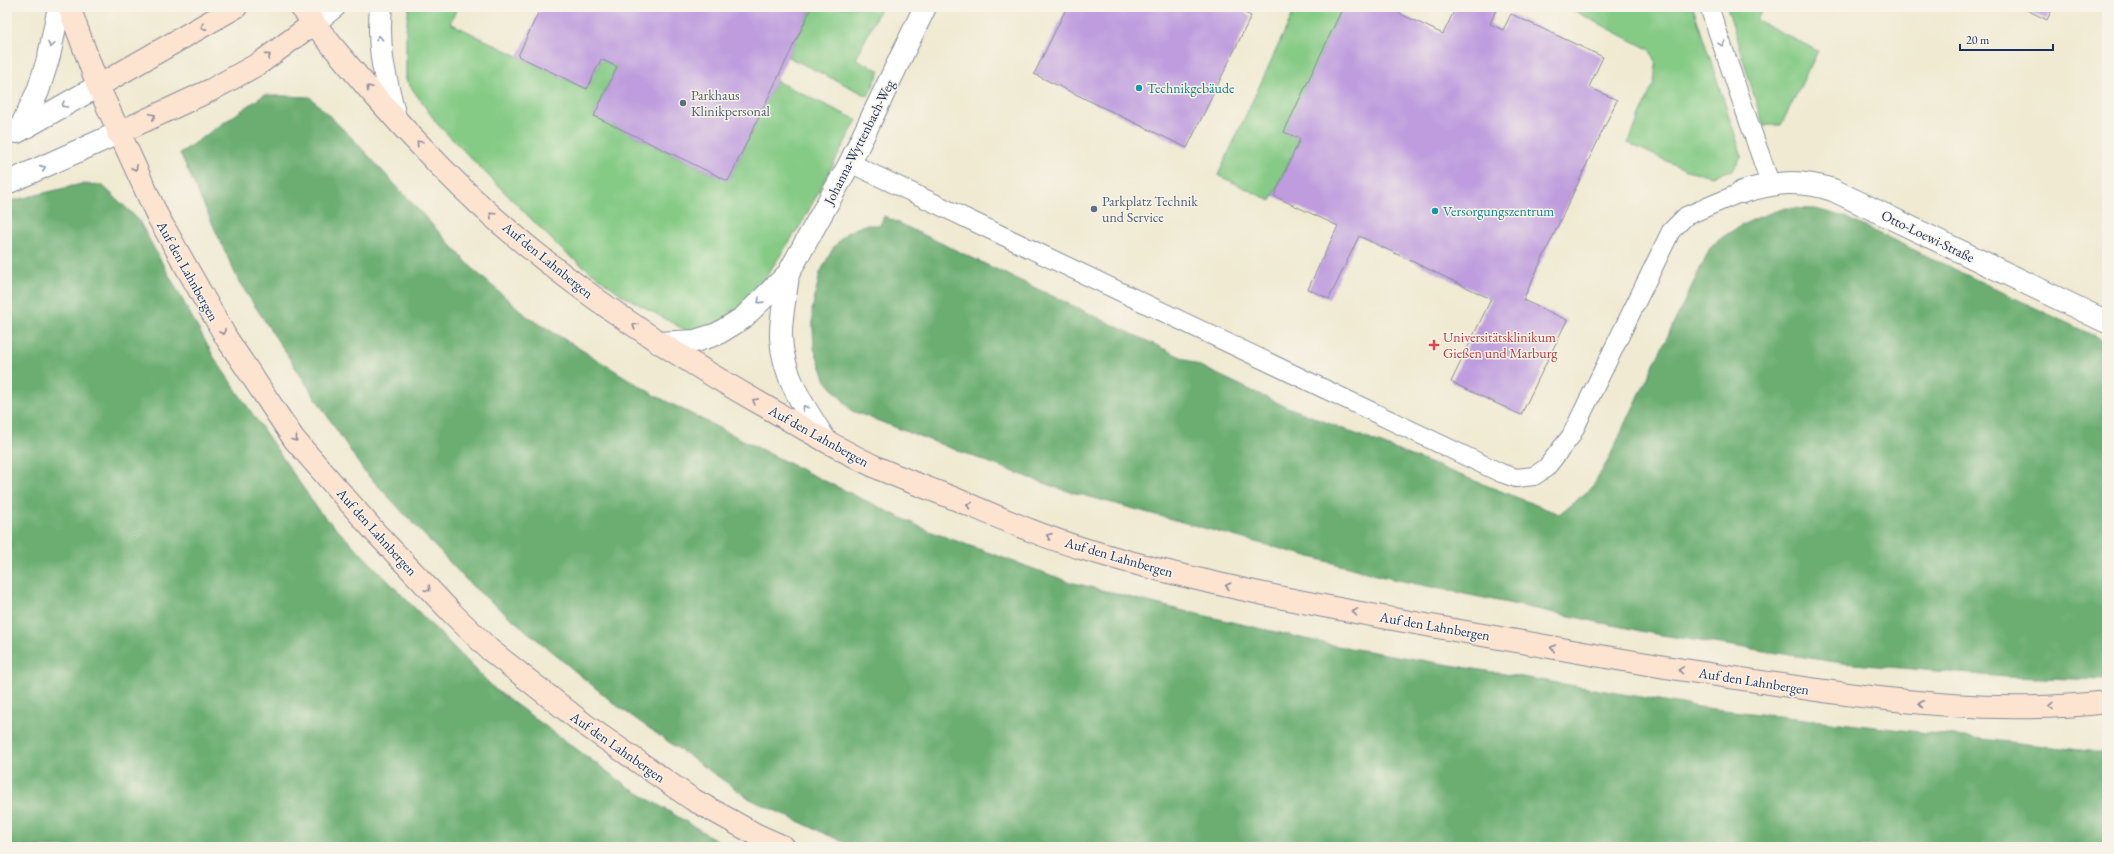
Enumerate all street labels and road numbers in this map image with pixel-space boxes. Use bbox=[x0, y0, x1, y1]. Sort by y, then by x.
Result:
street label: Johanna-Wyttenbach-Weg bbox=[819, 76, 899, 208]
street label: Otto-Loewi-Straße bbox=[1879, 206, 1978, 267]
street label: Auf den Lahnbergen bbox=[153, 217, 223, 325]
street label: Auf den Lahnbergen bbox=[498, 217, 598, 303]
street label: Auf den Lahnbergen bbox=[765, 401, 873, 471]
street label: Auf den Lahnbergen bbox=[332, 484, 421, 580]
street label: Auf den Lahnbergen bbox=[1062, 533, 1176, 581]
street label: Auf den Lahnbergen bbox=[1377, 607, 1492, 645]
street label: Auf den Lahnbergen bbox=[1696, 663, 1811, 699]
street label: Auf den Lahnbergen bbox=[566, 707, 669, 787]

